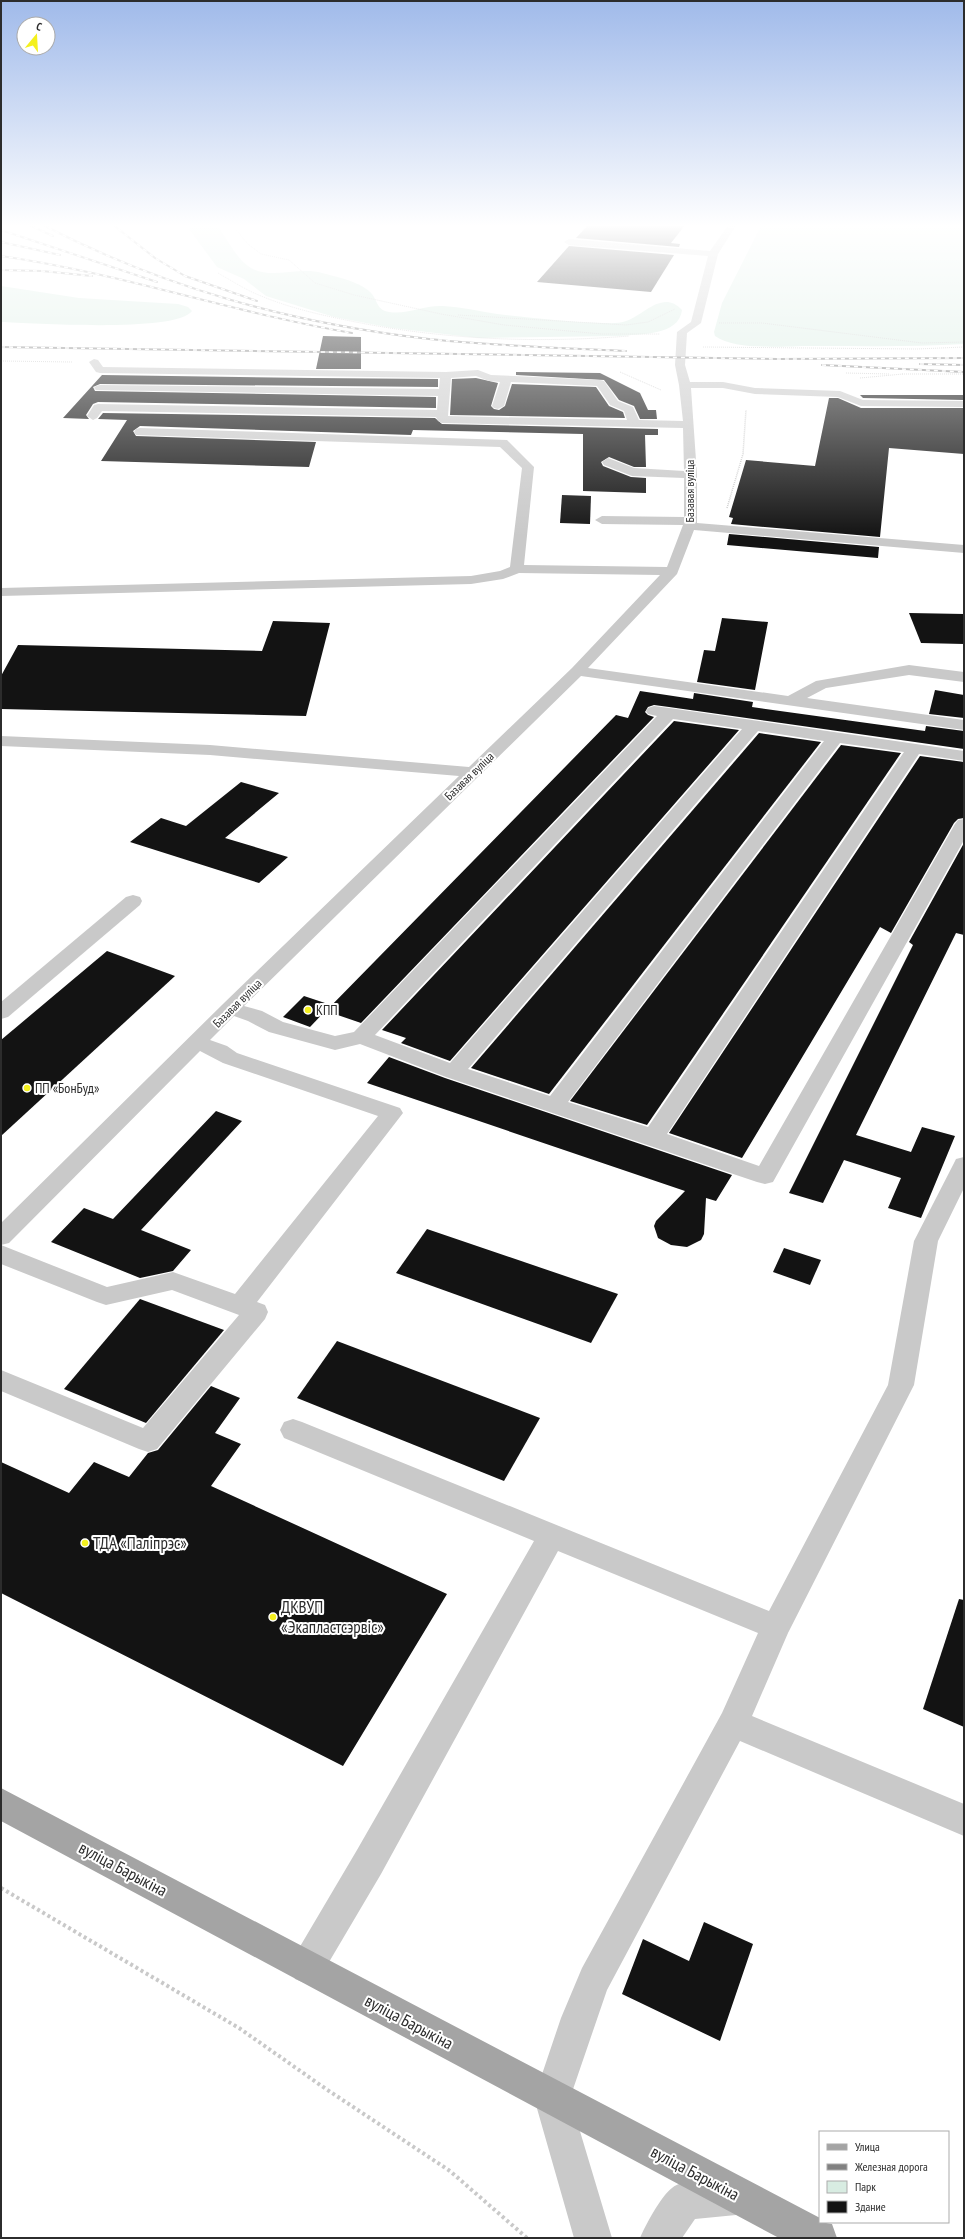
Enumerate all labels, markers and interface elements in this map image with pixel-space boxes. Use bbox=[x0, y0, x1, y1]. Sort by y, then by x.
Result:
north arrow bbox=[16, 16, 56, 56]
text: С bbox=[35, 19, 44, 34]
street label: Базавая вуліца bbox=[682, 459, 697, 522]
street label: Базавая вуліца bbox=[441, 749, 497, 803]
street label: Базавая вуліца bbox=[210, 975, 265, 1030]
place label: КПП bbox=[316, 1001, 338, 1019]
marker: КПП bbox=[303, 1005, 313, 1015]
place label: ПП «БонБуд» bbox=[35, 1079, 99, 1097]
marker: ПП «БонБуд» bbox=[22, 1083, 32, 1093]
place label: ТДА «Паліпрэс» bbox=[93, 1532, 187, 1554]
marker: ТДА «Паліпрэс» bbox=[80, 1538, 90, 1548]
place label: ДКВУП «Экапластсэрвіс» bbox=[281, 1596, 384, 1638]
marker: ДКВУП «Экапластсэрвіс» bbox=[268, 1612, 278, 1622]
street label: вуліца Барыкіна bbox=[75, 1837, 171, 1901]
street label: вуліца Барыкіна bbox=[361, 1990, 457, 2054]
legend bbox=[819, 2131, 949, 2223]
text: Улица bbox=[855, 2139, 880, 2154]
street label: вуліца Барыкіна bbox=[647, 2141, 743, 2205]
text: Железная дорога bbox=[854, 2159, 928, 2174]
text: Парк bbox=[855, 2179, 876, 2194]
text: Здание bbox=[855, 2199, 886, 2214]

